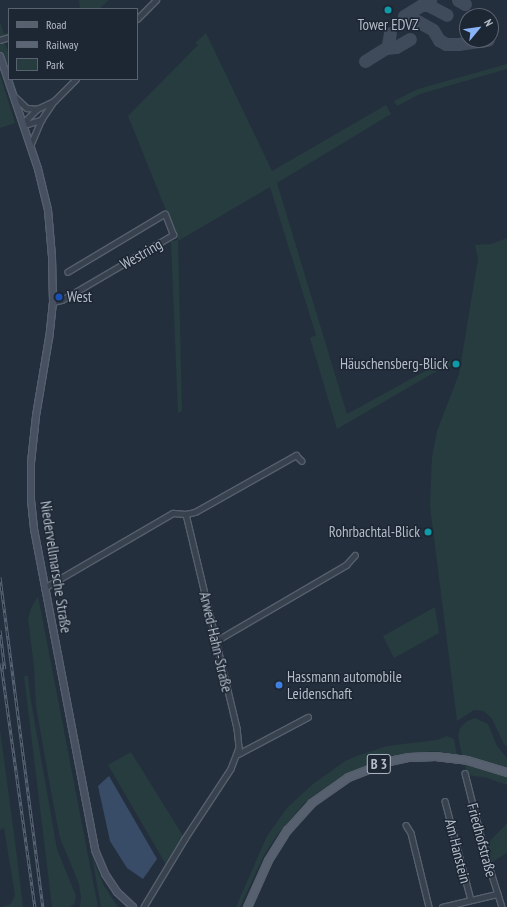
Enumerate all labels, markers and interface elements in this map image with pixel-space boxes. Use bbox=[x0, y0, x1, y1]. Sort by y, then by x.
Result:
marker: Tower EDVZ bbox=[383, 5, 393, 15]
legend bbox=[8, 8, 138, 80]
north arrow bbox=[459, 8, 499, 48]
place label: Tower EDVZ bbox=[357, 16, 419, 34]
text: Road bbox=[46, 17, 66, 32]
text: N bbox=[481, 17, 496, 29]
text: Railway bbox=[46, 37, 78, 52]
text: Park bbox=[46, 57, 64, 72]
street label: Westring bbox=[117, 235, 165, 273]
place label: West bbox=[67, 288, 92, 306]
marker: West bbox=[54, 292, 64, 302]
place label: Häuschensberg-Blick bbox=[340, 355, 448, 373]
marker: Häuschensberg-Blick bbox=[451, 359, 461, 369]
street label: Niedervellmarsche Straße bbox=[37, 500, 75, 634]
place label: Rohrbachtal-Blick bbox=[329, 523, 420, 541]
marker: Rohrbachtal-Blick bbox=[423, 527, 433, 537]
street label: Arwed-Hahn-Straße bbox=[196, 590, 236, 694]
place label: Hassmann automobile Leidenschaft bbox=[287, 667, 402, 702]
marker: Hassmann automobile Leidenschaft bbox=[274, 680, 284, 690]
road number: B 3 bbox=[366, 752, 392, 776]
street label: Friedhofstraße bbox=[463, 801, 501, 879]
street label: Am Hanstein bbox=[441, 817, 475, 885]

